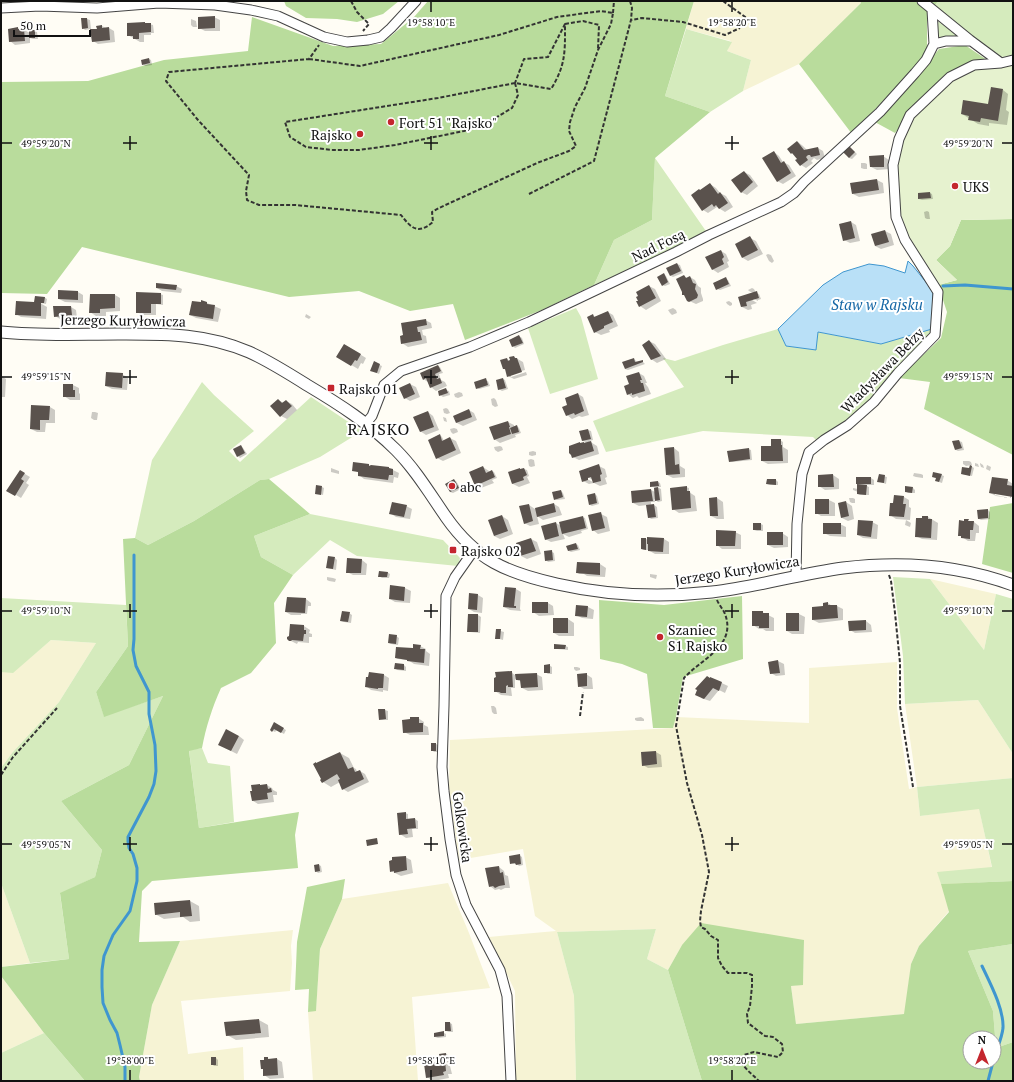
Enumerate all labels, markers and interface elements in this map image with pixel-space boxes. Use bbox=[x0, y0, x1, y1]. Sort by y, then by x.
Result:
scale bar bbox=[14, 12, 90, 38]
text: 19°58'10"E bbox=[407, 16, 455, 29]
text: 19°58'20"E bbox=[708, 16, 756, 29]
text: 50 m bbox=[20, 18, 47, 33]
place label: Fort 51 "Rajsko" bbox=[399, 113, 497, 132]
marker: Fort 51 "Rajsko" bbox=[386, 117, 396, 127]
place label: Rajsko bbox=[311, 125, 352, 144]
marker: Rajsko bbox=[355, 129, 365, 139]
text: 49°59'20"N bbox=[21, 137, 71, 150]
text: 49°59'20"N bbox=[943, 137, 993, 150]
place label: UKS bbox=[963, 177, 989, 196]
marker: UKS bbox=[950, 181, 960, 191]
street label: Nad Fosą bbox=[628, 224, 688, 266]
water label: Staw w Rajsku bbox=[831, 294, 923, 314]
street label: Jerzego Kuryłowicza bbox=[60, 309, 186, 331]
street label: Władysława Bełzy bbox=[836, 323, 928, 417]
text: 49°59'15"N bbox=[21, 370, 71, 383]
text: 49°59'15"N bbox=[943, 370, 993, 383]
place label: Rajsko 01 bbox=[339, 379, 398, 398]
marker: Rajsko 01 bbox=[326, 383, 336, 393]
district label: RAJSKO bbox=[348, 418, 410, 440]
place label: abc bbox=[460, 477, 481, 496]
marker: abc bbox=[447, 481, 457, 491]
place label: Rajsko 02 bbox=[461, 541, 520, 560]
marker: Rajsko 02 bbox=[448, 545, 458, 555]
street label: Jerzego Kuryłowicza bbox=[673, 551, 801, 589]
text: 49°59'10"N bbox=[21, 604, 71, 617]
text: 49°59'10"N bbox=[943, 604, 993, 617]
place label: Szaniec S1 Rajsko bbox=[668, 620, 728, 655]
marker: Szaniec S1 Rajsko bbox=[655, 632, 665, 642]
street label: Golkowicka bbox=[449, 790, 477, 864]
text: 49°59'05"N bbox=[21, 838, 71, 851]
text: 49°59'05"N bbox=[943, 838, 993, 851]
north arrow bbox=[962, 1030, 1002, 1070]
text: N bbox=[978, 1033, 987, 1047]
text: 19°58'00"E bbox=[106, 1054, 154, 1067]
text: 19°58'10"E bbox=[407, 1054, 455, 1067]
text: 19°58'20"E bbox=[708, 1054, 756, 1067]

